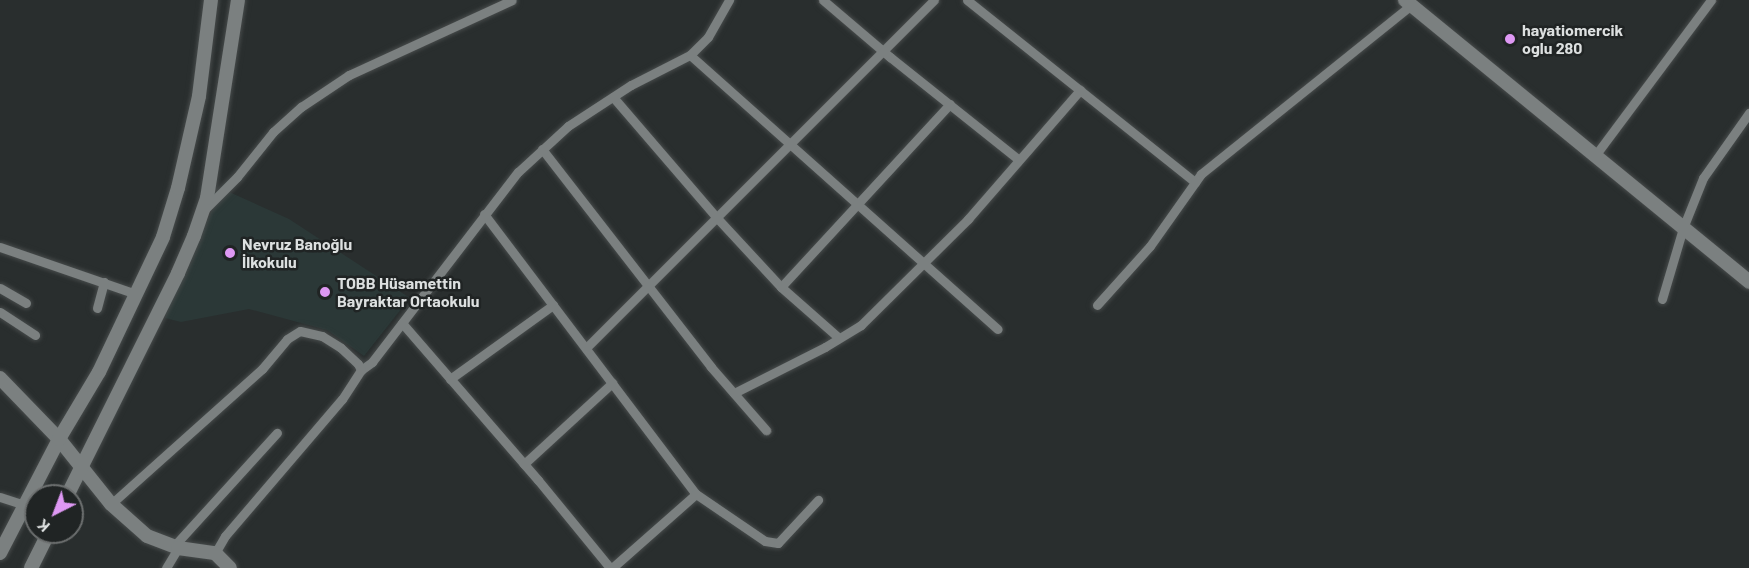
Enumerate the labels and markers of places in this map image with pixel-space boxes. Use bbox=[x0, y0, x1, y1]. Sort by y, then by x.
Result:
place label: hayatiomercik oglu 280 bbox=[1522, 20, 1623, 58]
marker: hayatiomercik oglu 280 bbox=[1503, 32, 1517, 46]
place label: Nevruz Banoğlu İlkokulu bbox=[242, 234, 352, 272]
marker: Nevruz Banoğlu İlkokulu bbox=[223, 246, 237, 260]
place label: TOBB Hüsamettin Bayraktar Ortaokulu bbox=[337, 273, 479, 311]
marker: TOBB Hüsamettin Bayraktar Ortaokulu bbox=[318, 285, 332, 299]

